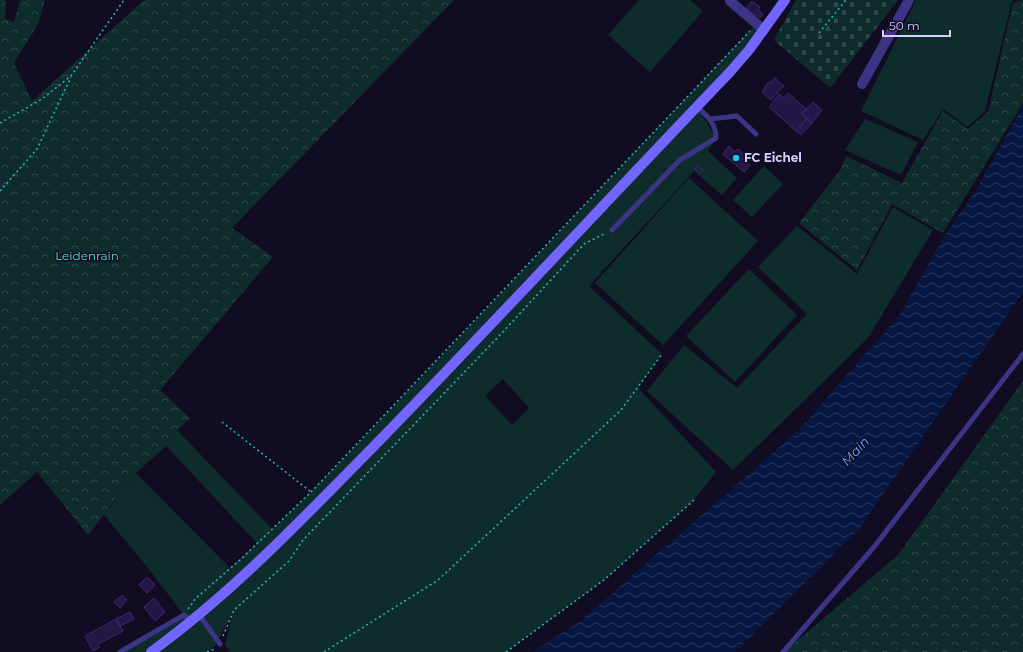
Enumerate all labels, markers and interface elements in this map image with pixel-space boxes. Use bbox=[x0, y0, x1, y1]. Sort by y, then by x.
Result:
scale bar bbox=[883, 12, 950, 38]
text: 50 m bbox=[889, 18, 920, 33]
place label: FC Eichel bbox=[744, 150, 802, 165]
marker: FC Eichel bbox=[731, 153, 741, 163]
park label: Leidenrain bbox=[55, 248, 119, 263]
water label: Main bbox=[838, 433, 872, 469]

